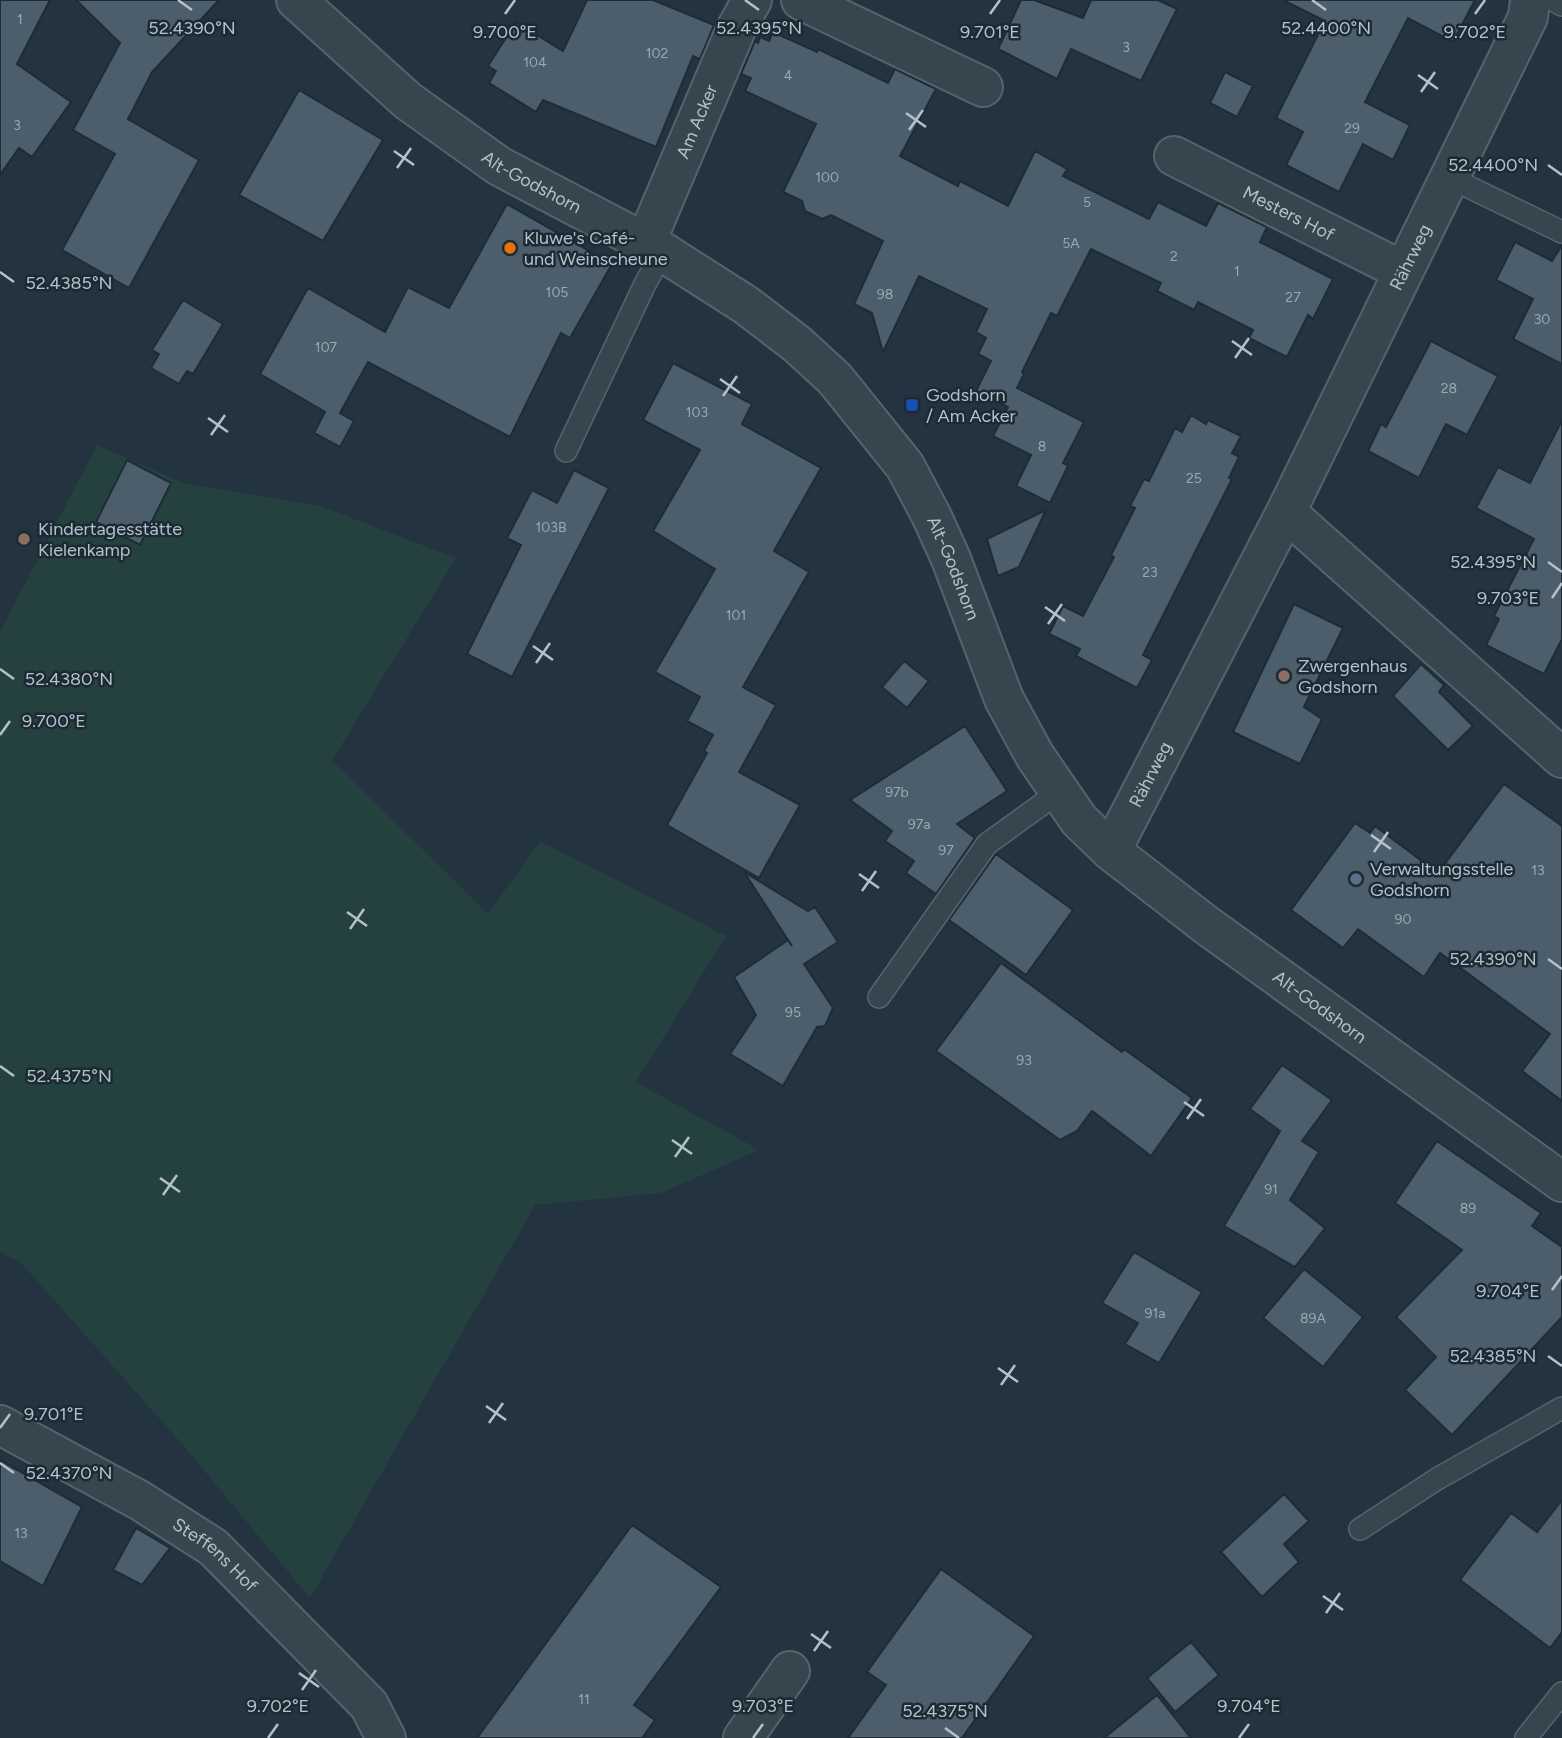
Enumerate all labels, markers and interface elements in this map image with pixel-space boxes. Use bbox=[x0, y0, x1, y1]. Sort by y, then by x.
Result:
house number: 1 bbox=[17, 11, 23, 28]
text: 52.4390°N bbox=[148, 17, 236, 39]
text: 52.4395°N bbox=[716, 17, 802, 39]
text: 52.4400°N bbox=[1281, 17, 1371, 39]
text: 9.700°E bbox=[473, 21, 537, 43]
text: 9.701°E bbox=[960, 21, 1020, 43]
text: 9.702°E bbox=[1444, 21, 1506, 43]
house number: 3 bbox=[1122, 39, 1130, 56]
house number: 102 bbox=[646, 45, 668, 62]
house number: 104 bbox=[523, 54, 547, 71]
house number: 4 bbox=[784, 67, 793, 84]
street label: Am Acker bbox=[672, 81, 722, 162]
house number: 3 bbox=[13, 117, 21, 134]
house number: 29 bbox=[1344, 120, 1360, 137]
street label: Alt-Godshorn bbox=[477, 146, 585, 218]
text: 52.4400°N bbox=[1448, 154, 1538, 176]
house number: 100 bbox=[815, 169, 839, 186]
street label: Mesters Hof bbox=[1239, 181, 1338, 246]
house number: 5 bbox=[1083, 194, 1091, 211]
street label: Rährweg bbox=[1385, 221, 1436, 294]
place label: Kluwe's Café- und Weinscheune bbox=[524, 227, 668, 270]
house number: 5A bbox=[1062, 235, 1080, 252]
marker: Kluwe's Café- und Weinscheune bbox=[502, 240, 518, 256]
house number: 2 bbox=[1170, 248, 1178, 265]
house number: 1 bbox=[1234, 263, 1240, 280]
text: 52.4385°N bbox=[25, 272, 113, 294]
house number: 105 bbox=[546, 284, 568, 301]
house number: 98 bbox=[877, 286, 893, 303]
house number: 27 bbox=[1285, 289, 1301, 306]
house number: 30 bbox=[1534, 311, 1550, 328]
house number: 107 bbox=[315, 339, 338, 356]
house number: 28 bbox=[1441, 380, 1457, 397]
place label: Godshorn / Am Acker bbox=[926, 384, 1016, 427]
marker: Godshorn / Am Acker bbox=[904, 397, 920, 413]
house number: 103 bbox=[686, 404, 708, 421]
house number: 8 bbox=[1038, 438, 1046, 455]
house number: 25 bbox=[1186, 470, 1202, 487]
street label: Alt-Godshorn bbox=[922, 513, 984, 623]
place label: Kindertagesstätte Kielenkamp bbox=[38, 518, 182, 561]
house number: 103B bbox=[536, 519, 566, 536]
marker: Kindertagesstätte Kielenkamp bbox=[16, 531, 32, 547]
text: 52.4395°N bbox=[1450, 551, 1536, 573]
house number: 23 bbox=[1142, 564, 1158, 581]
text: 9.703°E bbox=[1477, 587, 1539, 609]
house number: 101 bbox=[726, 607, 746, 624]
place label: Zwergenhaus Godshorn bbox=[1298, 655, 1407, 698]
text: 52.4380°N bbox=[25, 668, 113, 690]
marker: Zwergenhaus Godshorn bbox=[1276, 668, 1292, 684]
text: 9.700°E bbox=[22, 710, 86, 732]
street label: Rährweg bbox=[1124, 738, 1176, 811]
house number: 97b bbox=[885, 784, 909, 801]
house number: 97a bbox=[908, 816, 930, 833]
house number: 97 bbox=[938, 842, 954, 859]
place label: Verwaltungsstelle Godshorn bbox=[1370, 858, 1513, 901]
house number: 13 bbox=[1531, 862, 1545, 879]
marker: Verwaltungsstelle Godshorn bbox=[1348, 871, 1364, 887]
house number: 90 bbox=[1395, 911, 1411, 928]
text: 52.4390°N bbox=[1449, 948, 1537, 970]
street label: Alt-Godshorn bbox=[1269, 966, 1371, 1048]
house number: 95 bbox=[785, 1004, 801, 1021]
house number: 93 bbox=[1016, 1052, 1032, 1069]
text: 52.4375°N bbox=[26, 1065, 112, 1087]
house number: 91 bbox=[1264, 1181, 1278, 1198]
house number: 89 bbox=[1460, 1200, 1476, 1217]
text: 9.704°E bbox=[1476, 1280, 1540, 1302]
house number: 91a bbox=[1145, 1305, 1165, 1322]
house number: 89A bbox=[1300, 1310, 1327, 1327]
text: 52.4385°N bbox=[1449, 1345, 1537, 1367]
text: 9.701°E bbox=[24, 1403, 84, 1425]
text: 52.4370°N bbox=[26, 1462, 112, 1484]
street label: Steffens Hof bbox=[168, 1513, 262, 1597]
house number: 13 bbox=[14, 1525, 28, 1542]
house number: 11 bbox=[578, 1691, 590, 1708]
text: 9.702°E bbox=[247, 1695, 309, 1717]
text: 9.703°E bbox=[732, 1695, 794, 1717]
text: 9.704°E bbox=[1217, 1695, 1281, 1717]
text: 52.4375°N bbox=[902, 1700, 988, 1722]

